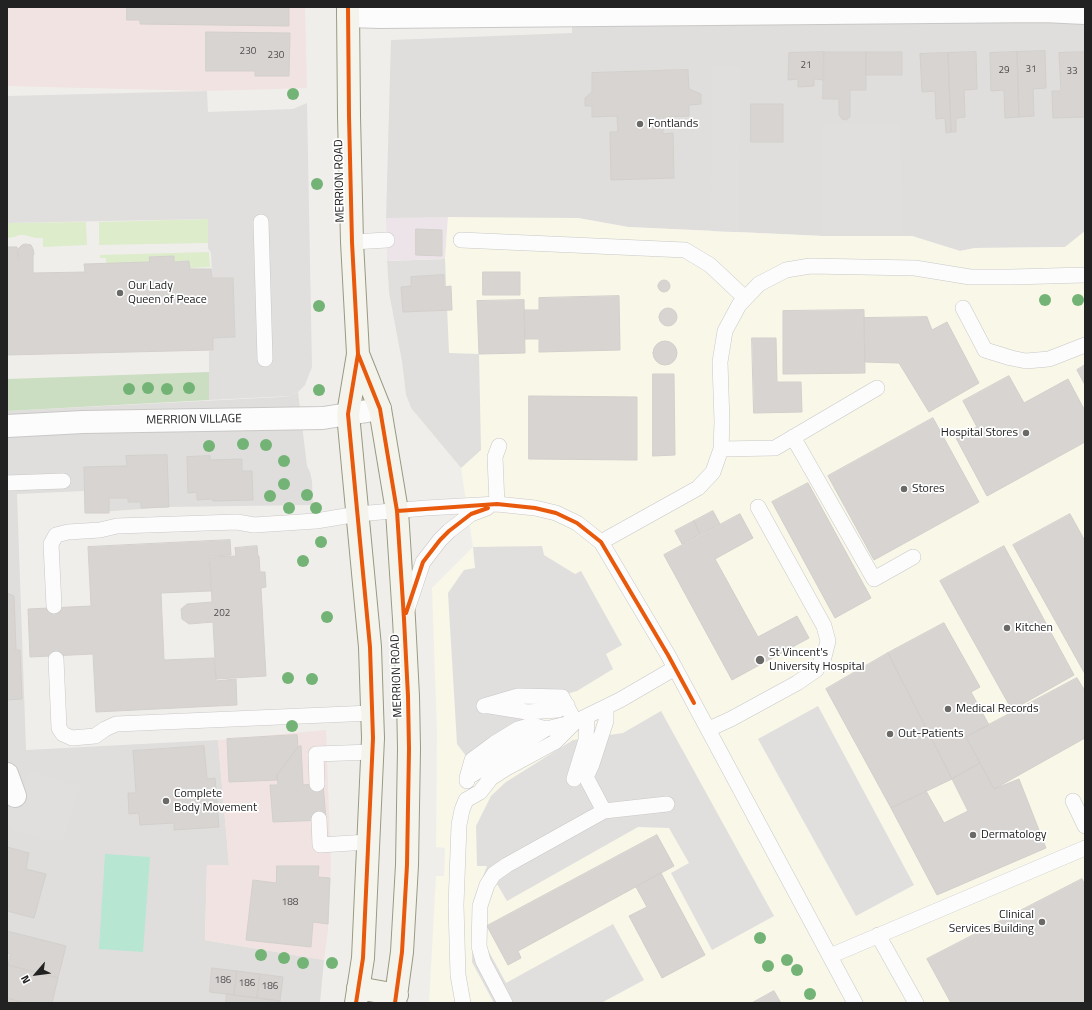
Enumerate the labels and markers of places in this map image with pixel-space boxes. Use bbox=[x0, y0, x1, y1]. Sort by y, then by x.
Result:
place label: Fontlands bbox=[648, 117, 698, 131]
marker: Fontlands bbox=[635, 119, 645, 129]
place label: Our Lady Queen of Peace bbox=[128, 279, 207, 307]
marker: Our Lady Queen of Peace bbox=[115, 288, 125, 298]
place label: Hospital Stores bbox=[941, 426, 1018, 440]
marker: Hospital Stores bbox=[1021, 428, 1031, 438]
place label: Stores bbox=[912, 482, 945, 496]
marker: Stores bbox=[899, 484, 909, 494]
place label: Kitchen bbox=[1015, 621, 1053, 635]
marker: Kitchen bbox=[1002, 623, 1012, 633]
place label: St Vincent's University Hospital bbox=[769, 646, 864, 674]
marker: St Vincent's University Hospital bbox=[754, 654, 766, 666]
place label: Medical Records bbox=[956, 702, 1038, 716]
marker: Medical Records bbox=[943, 704, 953, 714]
place label: Out-Patients bbox=[898, 727, 964, 741]
marker: Out-Patients bbox=[885, 729, 895, 739]
place label: Complete Body Movement bbox=[174, 787, 257, 815]
marker: Complete Body Movement bbox=[161, 796, 171, 806]
place label: Dermatology bbox=[981, 828, 1047, 842]
marker: Dermatology bbox=[968, 830, 978, 840]
place label: Clinical Services Building bbox=[949, 908, 1034, 936]
marker: Clinical Services Building bbox=[1037, 917, 1047, 927]

